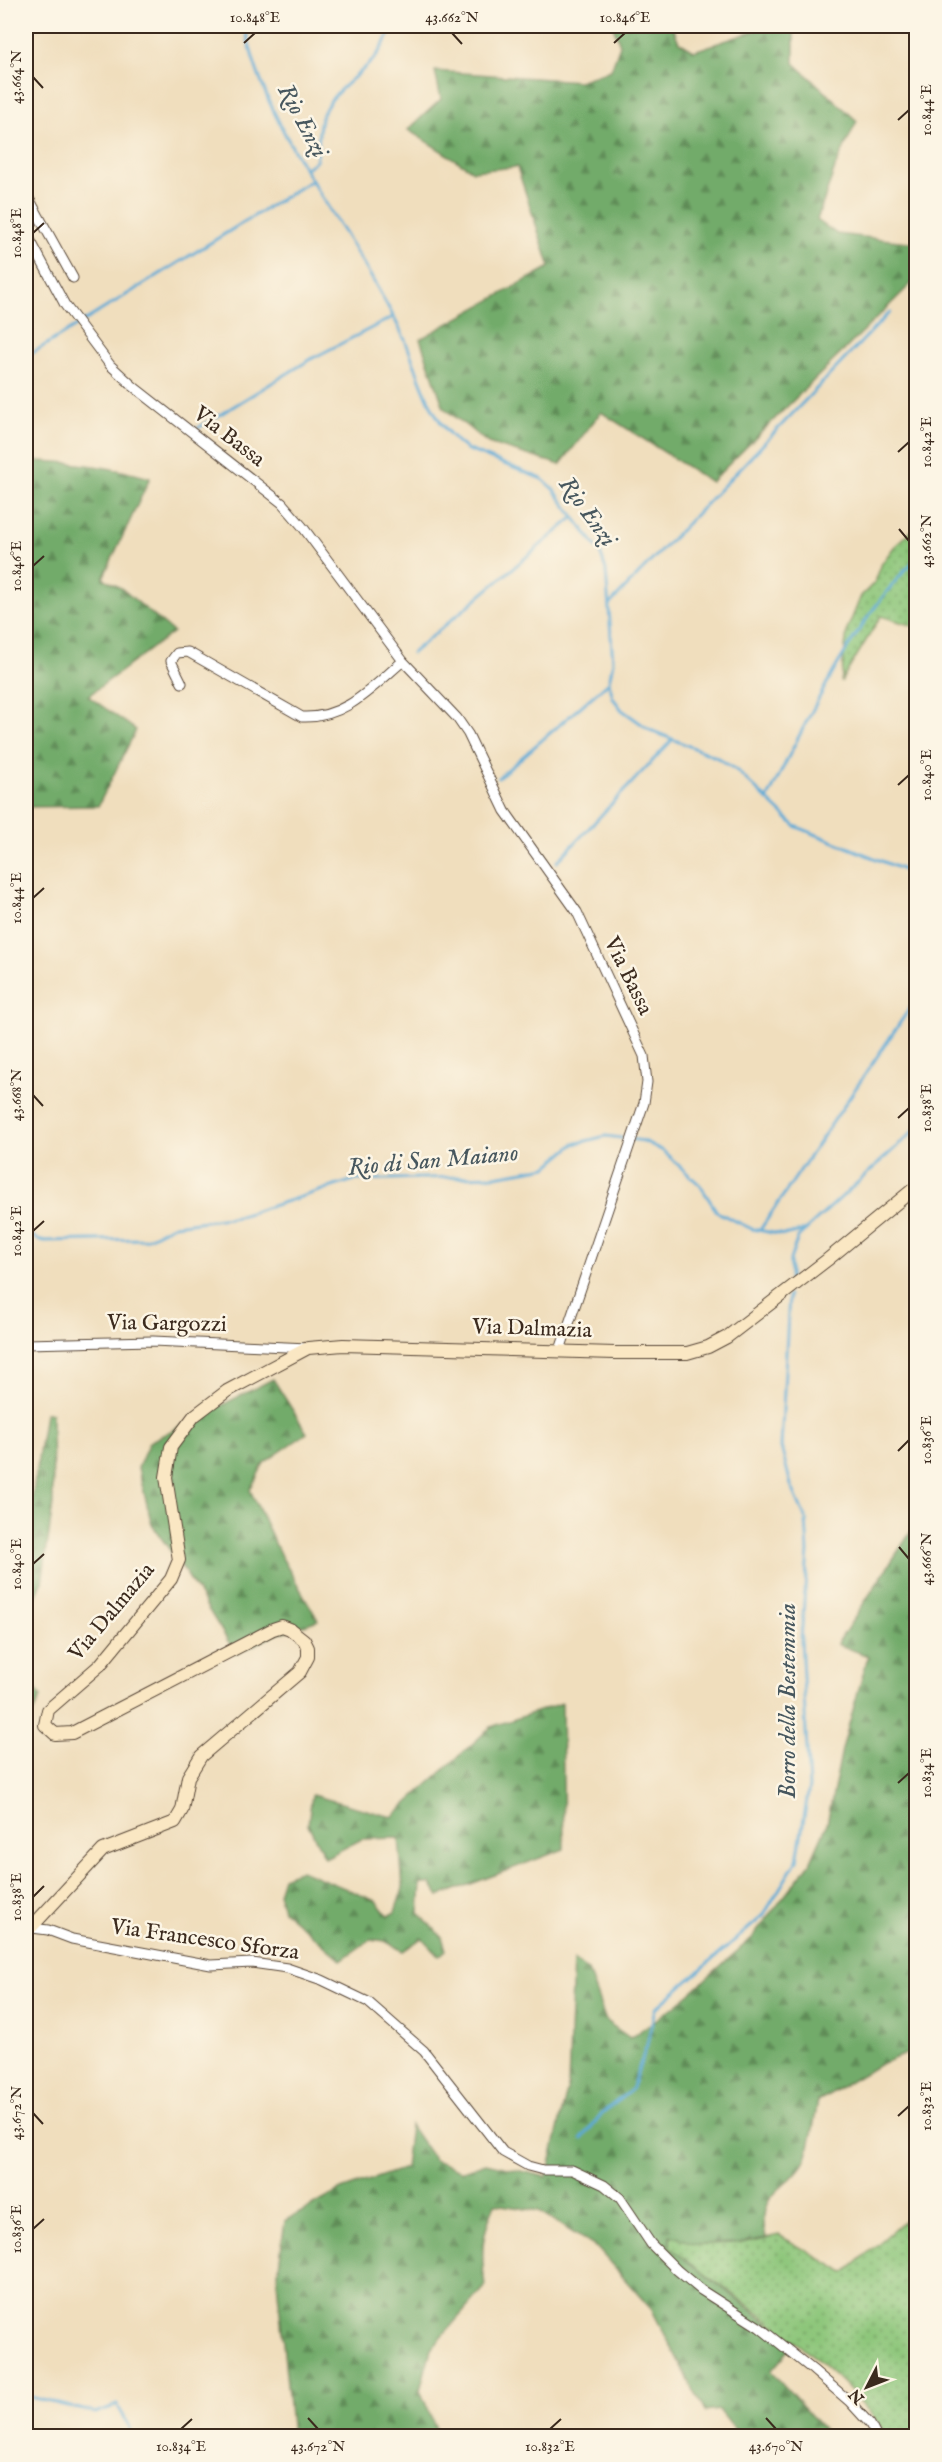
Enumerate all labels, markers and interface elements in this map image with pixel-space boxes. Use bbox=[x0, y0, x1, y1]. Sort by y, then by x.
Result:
text: 10.848°E bbox=[230, 8, 280, 27]
text: 43.662°N bbox=[425, 8, 479, 27]
text: 10.846°E bbox=[600, 8, 650, 27]
text: 43.664°N bbox=[7, 50, 26, 104]
water label: Rio Enzi bbox=[270, 79, 335, 165]
text: 10.844°E bbox=[917, 84, 936, 136]
text: 10.848°E bbox=[7, 208, 26, 258]
street label: Via Bassa bbox=[187, 400, 271, 474]
text: 10.842°E bbox=[917, 416, 936, 468]
water label: Rio Enzi bbox=[551, 471, 624, 555]
text: 43.662°N bbox=[917, 514, 936, 568]
text: 10.846°E bbox=[7, 541, 26, 591]
text: 10.840°E bbox=[917, 749, 936, 801]
text: 10.844°E bbox=[7, 872, 26, 924]
street label: Via Bassa bbox=[597, 931, 659, 1020]
text: 43.668°N bbox=[7, 1069, 26, 1121]
text: 10.838°E bbox=[917, 1084, 936, 1132]
water label: Rio di San Maiano bbox=[346, 1138, 520, 1184]
text: 10.842°E bbox=[7, 1205, 26, 1257]
street label: Via Gargozzi bbox=[106, 1309, 227, 1339]
street label: Via Dalmazia bbox=[471, 1313, 593, 1345]
text: 10.836°E bbox=[917, 1415, 936, 1465]
text: 43.666°N bbox=[917, 1533, 936, 1585]
text: 10.840°E bbox=[7, 1538, 26, 1590]
street label: Via Dalmazia bbox=[62, 1557, 162, 1668]
water label: Borro della Bestemmia bbox=[773, 1603, 804, 1799]
text: 10.834°E bbox=[917, 1748, 936, 1798]
text: 10.838°E bbox=[7, 1873, 26, 1921]
street label: Via Francesco Sforza bbox=[108, 1913, 301, 1967]
text: 10.832°E bbox=[917, 2081, 936, 2131]
text: 43.672°N bbox=[7, 2086, 26, 2140]
text: 10.836°E bbox=[7, 2204, 26, 2254]
north arrow bbox=[837, 2357, 897, 2417]
text: N bbox=[845, 2384, 870, 2408]
text: 10.834°E bbox=[156, 2437, 206, 2456]
text: 43.672°N bbox=[291, 2437, 345, 2456]
text: 10.832°E bbox=[525, 2437, 575, 2456]
text: 43.670°N bbox=[749, 2437, 803, 2456]

